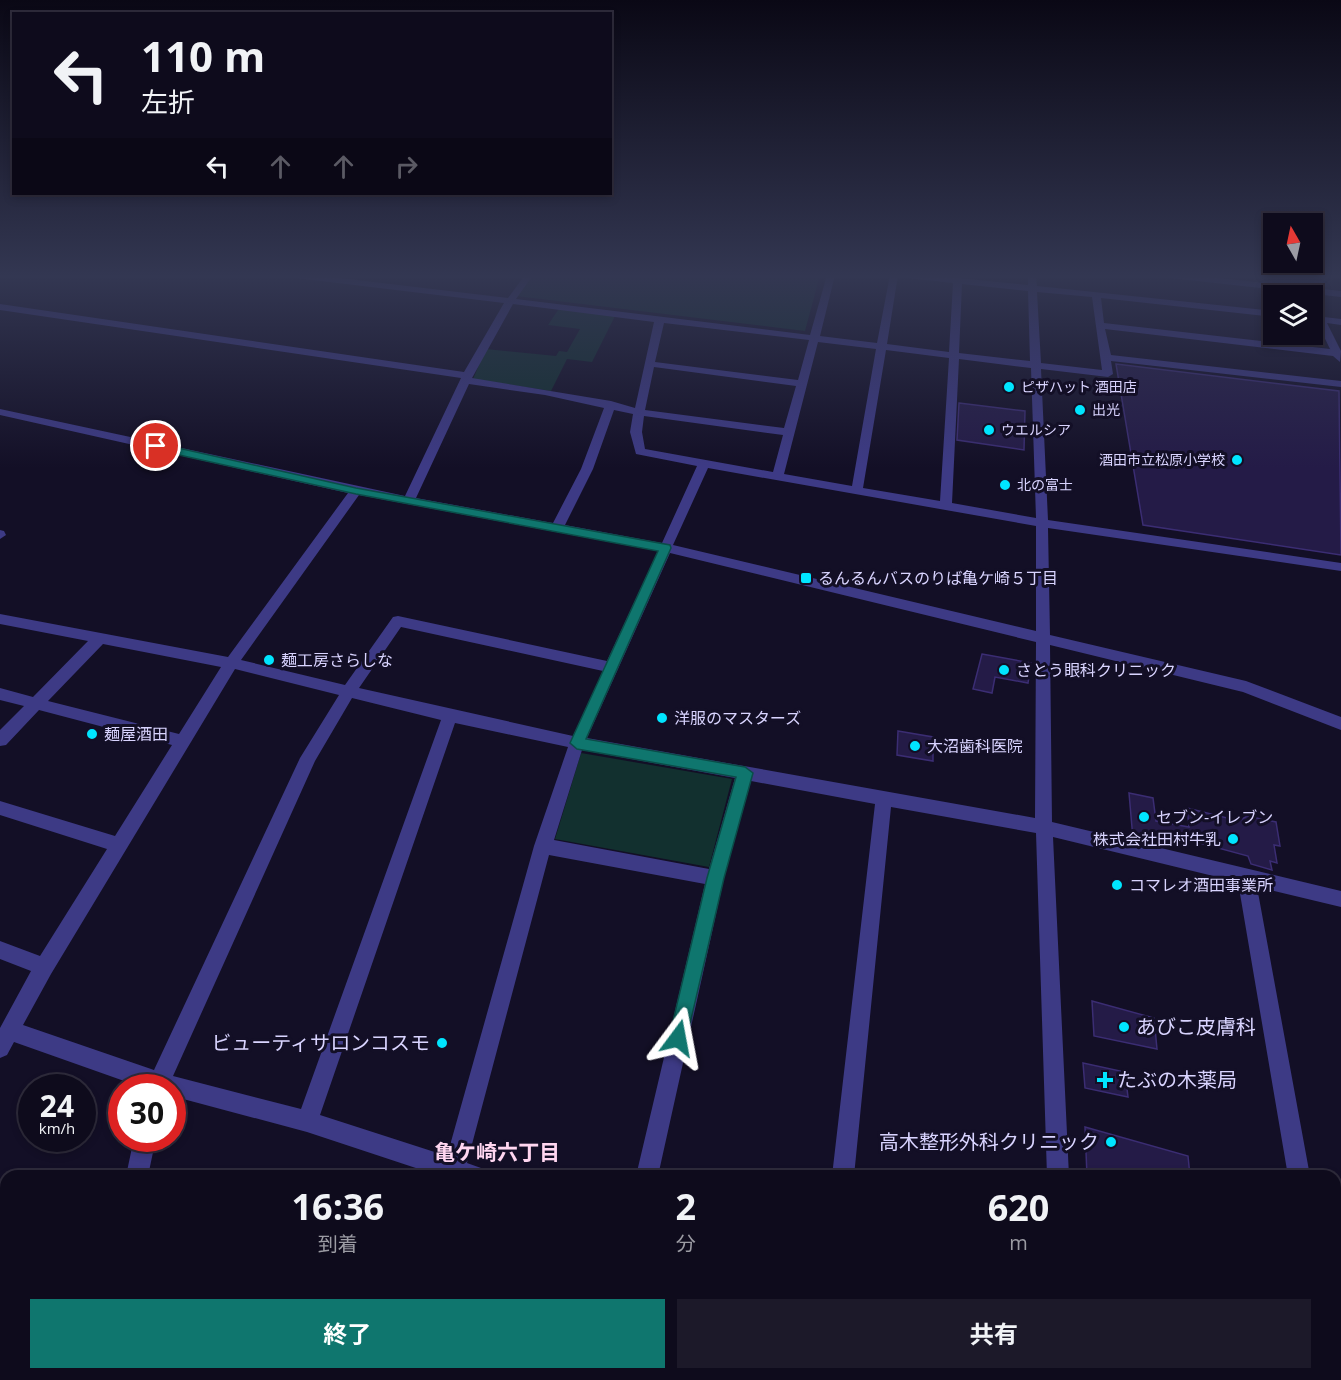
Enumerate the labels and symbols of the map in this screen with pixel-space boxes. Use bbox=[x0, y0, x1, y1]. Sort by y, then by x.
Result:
north arrow bbox=[1263, 213, 1323, 273]
place label: ピザハット 酒田店 bbox=[1021, 377, 1137, 396]
marker: ピザハット 酒田店 bbox=[1002, 380, 1016, 394]
place label: 出光 bbox=[1092, 400, 1120, 419]
marker: 出光 bbox=[1073, 403, 1087, 417]
pin bbox=[130, 420, 181, 471]
place label: ウエルシア bbox=[1001, 420, 1071, 439]
marker: ウエルシア bbox=[982, 423, 996, 437]
place label: 酒田市立松原小学校 bbox=[1099, 450, 1225, 469]
marker: 酒田市立松原小学校 bbox=[1230, 453, 1244, 467]
place label: 北の富士 bbox=[1017, 475, 1073, 494]
marker: 北の富士 bbox=[998, 478, 1012, 492]
place label: るんるんバスのりば亀ケ崎５丁目 bbox=[818, 567, 1058, 589]
marker: るんるんバスのりば亀ケ崎５丁目 bbox=[799, 571, 813, 585]
place label: 麺工房さらしな bbox=[281, 649, 393, 671]
marker: 麺工房さらしな bbox=[262, 653, 276, 667]
place label: さとう眼科クリニック bbox=[1016, 659, 1176, 681]
marker: さとう眼科クリニック bbox=[997, 663, 1011, 677]
place label: 洋服のマスターズ bbox=[674, 707, 801, 729]
marker: 洋服のマスターズ bbox=[655, 711, 669, 725]
place label: 麺屋酒田 bbox=[104, 723, 168, 745]
marker: 麺屋酒田 bbox=[85, 727, 99, 741]
place label: 大沼歯科医院 bbox=[927, 735, 1023, 757]
marker: 大沼歯科医院 bbox=[908, 739, 922, 753]
place label: セブン-イレブン bbox=[1156, 806, 1273, 828]
marker: セブン-イレブン bbox=[1137, 810, 1151, 824]
place label: 株式会社田村牛乳 bbox=[1093, 828, 1221, 850]
marker: 株式会社田村牛乳 bbox=[1226, 832, 1240, 846]
place label: コマレオ酒田事業所 bbox=[1129, 874, 1273, 896]
marker: コマレオ酒田事業所 bbox=[1110, 878, 1124, 892]
position arrow bbox=[646, 1006, 710, 1070]
place label: あびこ皮膚科 bbox=[1136, 1013, 1256, 1040]
marker: あびこ皮膚科 bbox=[1117, 1020, 1131, 1034]
place label: ビューティサロンコスモ bbox=[211, 1029, 430, 1056]
marker: ビューティサロンコスモ bbox=[435, 1036, 449, 1050]
place label: たぶの木薬局 bbox=[1117, 1066, 1237, 1093]
marker: たぶの木薬局 bbox=[1098, 1073, 1112, 1087]
speed limit sign: 30 bbox=[108, 1074, 186, 1152]
place label: 高木整形外科クリニック bbox=[879, 1128, 1099, 1155]
marker: 高木整形外科クリニック bbox=[1104, 1135, 1118, 1149]
district label: 亀ケ崎六丁目 bbox=[434, 1138, 560, 1166]

